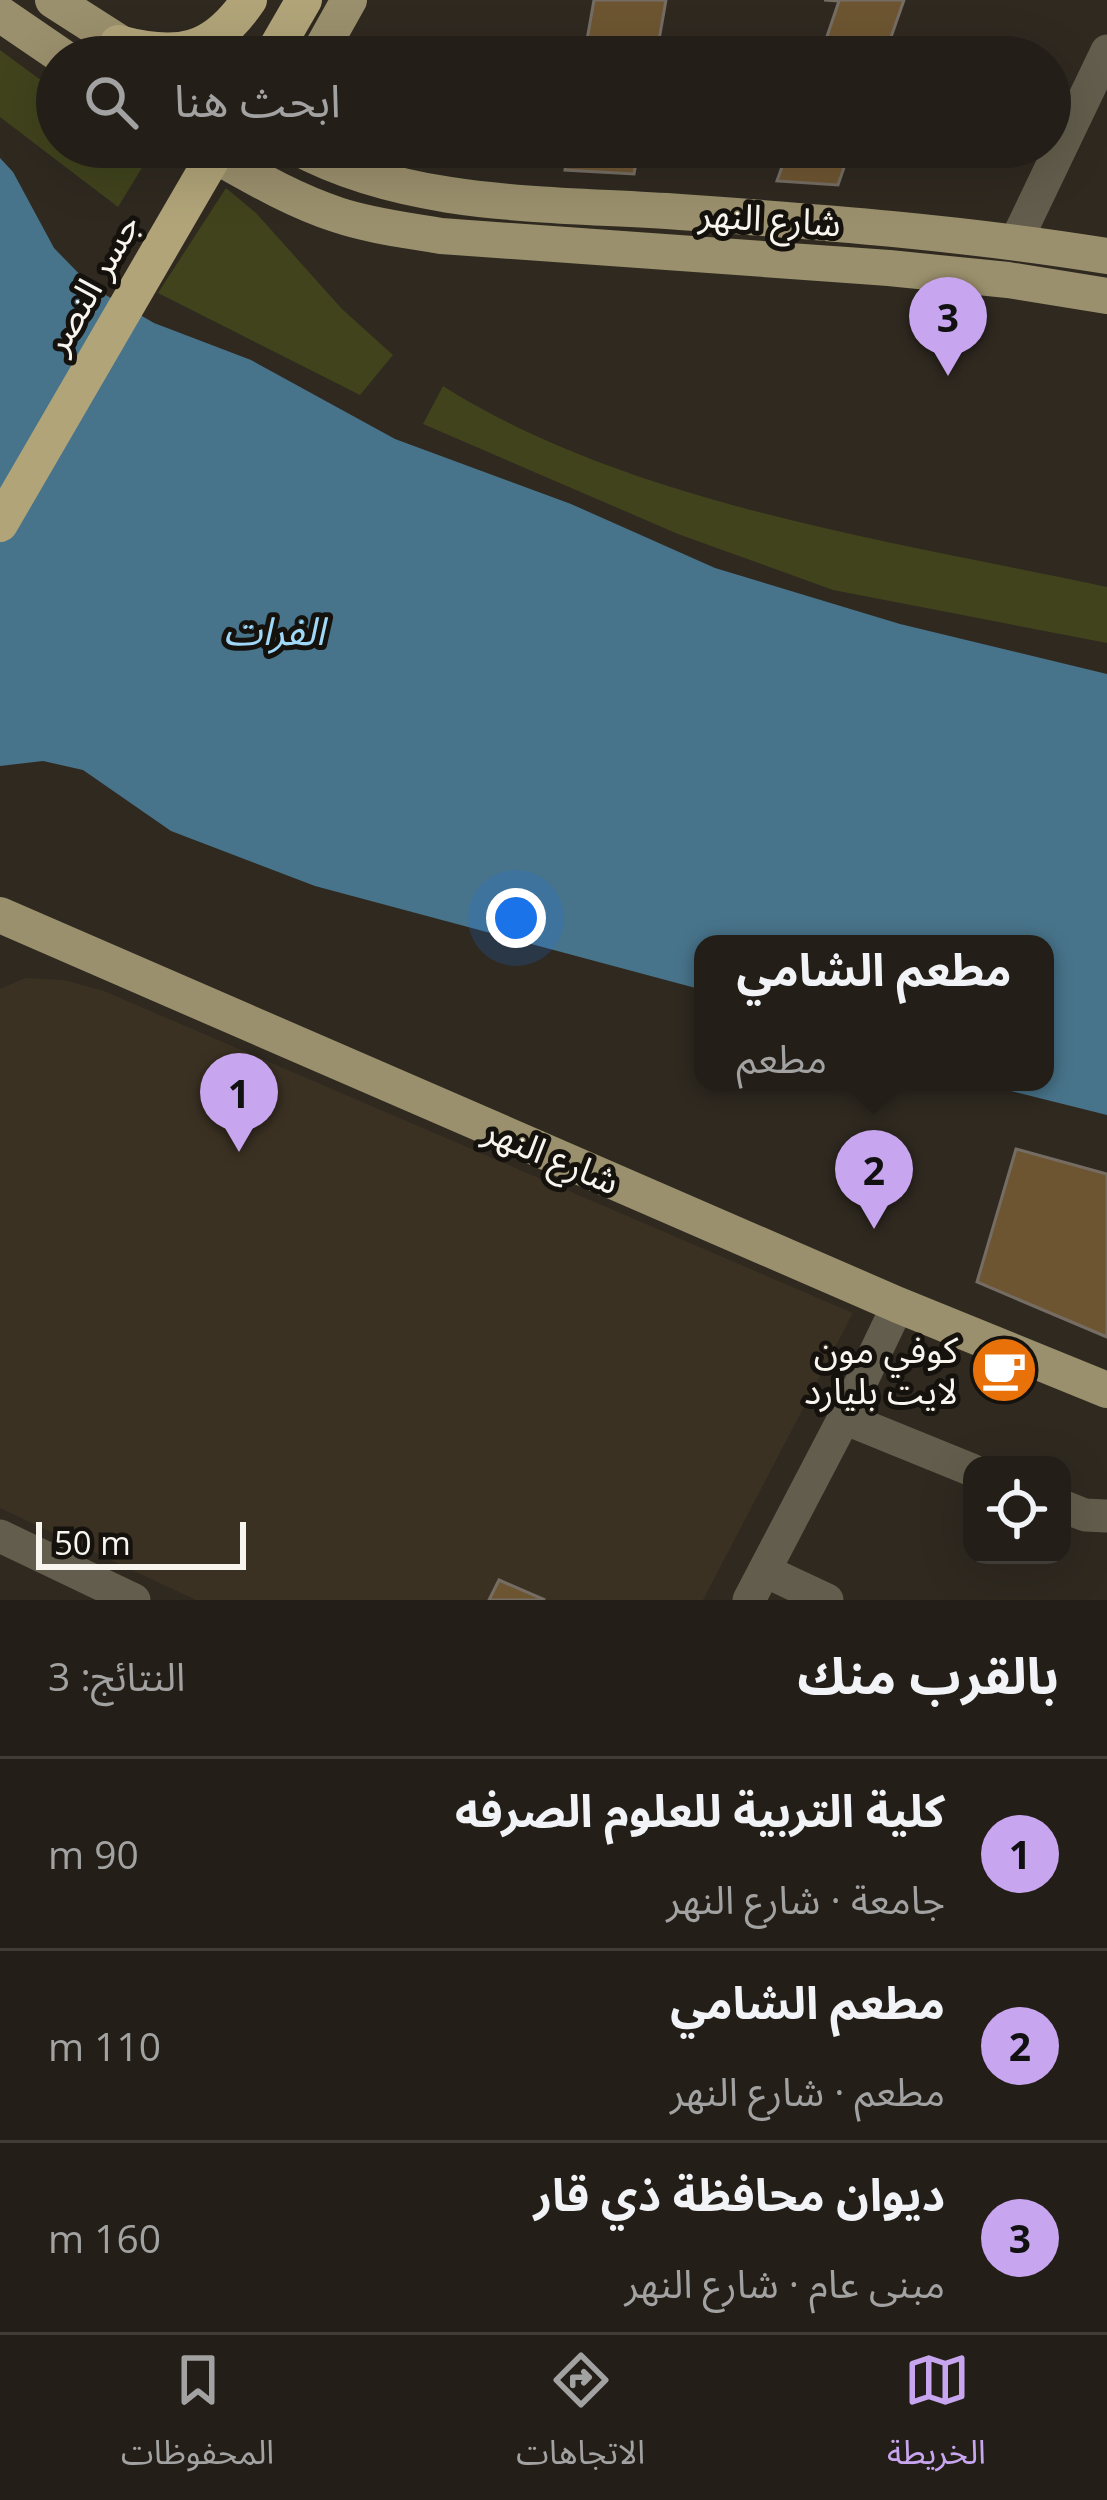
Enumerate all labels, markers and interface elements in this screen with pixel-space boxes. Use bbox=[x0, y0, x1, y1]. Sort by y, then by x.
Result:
search box bbox=[36, 36, 1071, 168]
icon: search bbox=[78, 69, 144, 135]
text: ابحث هنا bbox=[174, 69, 341, 130]
street label: شارع النهر bbox=[696, 189, 843, 250]
street label: جسر النصر bbox=[31, 204, 151, 363]
pin: 3 bbox=[909, 277, 987, 376]
water label: الفرات bbox=[223, 603, 328, 656]
your location bbox=[486, 888, 546, 948]
popup bbox=[694, 935, 1054, 1091]
text: مطعم الشامي bbox=[737, 938, 1011, 999]
text: مطعم bbox=[737, 1031, 827, 1084]
pin: 1 bbox=[200, 1053, 278, 1152]
street label: شارع النهر bbox=[475, 1104, 627, 1208]
pin: 2 bbox=[835, 1130, 913, 1229]
place label: كوفي مون لايت بليارد bbox=[804, 1325, 959, 1415]
cafe icon: كوفي مون لايت بليارد bbox=[969, 1335, 1039, 1405]
map controls bbox=[963, 1456, 1071, 1564]
button: locate bbox=[963, 1456, 1071, 1564]
scale bar bbox=[36, 1516, 246, 1569]
text: 50 m bbox=[54, 1520, 131, 1565]
text: بالقرب منك bbox=[797, 1639, 1059, 1709]
text: النتائج: 3 bbox=[48, 1649, 185, 1702]
text: كلية التربية للعلوم الصرفه bbox=[455, 1779, 945, 1840]
text: 90 m bbox=[48, 1827, 139, 1880]
text: 1 bbox=[1009, 1827, 1031, 1880]
text: جامعة · شارع النهر bbox=[666, 1872, 945, 1925]
text: مطعم الشامي bbox=[670, 1971, 945, 2032]
text: 110 m bbox=[48, 2019, 161, 2072]
text: 2 bbox=[1009, 2019, 1031, 2072]
text: مطعم · شارع النهر bbox=[670, 2064, 945, 2117]
text: ديوان محافظة ذي قار bbox=[534, 2163, 945, 2224]
text: 160 m bbox=[48, 2211, 161, 2264]
text: 3 bbox=[1009, 2211, 1031, 2264]
text: مبنى عام · شارع النهر bbox=[624, 2256, 945, 2309]
tab: المحفوظات bbox=[121, 2347, 274, 2488]
tab: الاتجاهات bbox=[516, 2347, 645, 2488]
tab: الخريطة bbox=[887, 2347, 986, 2488]

